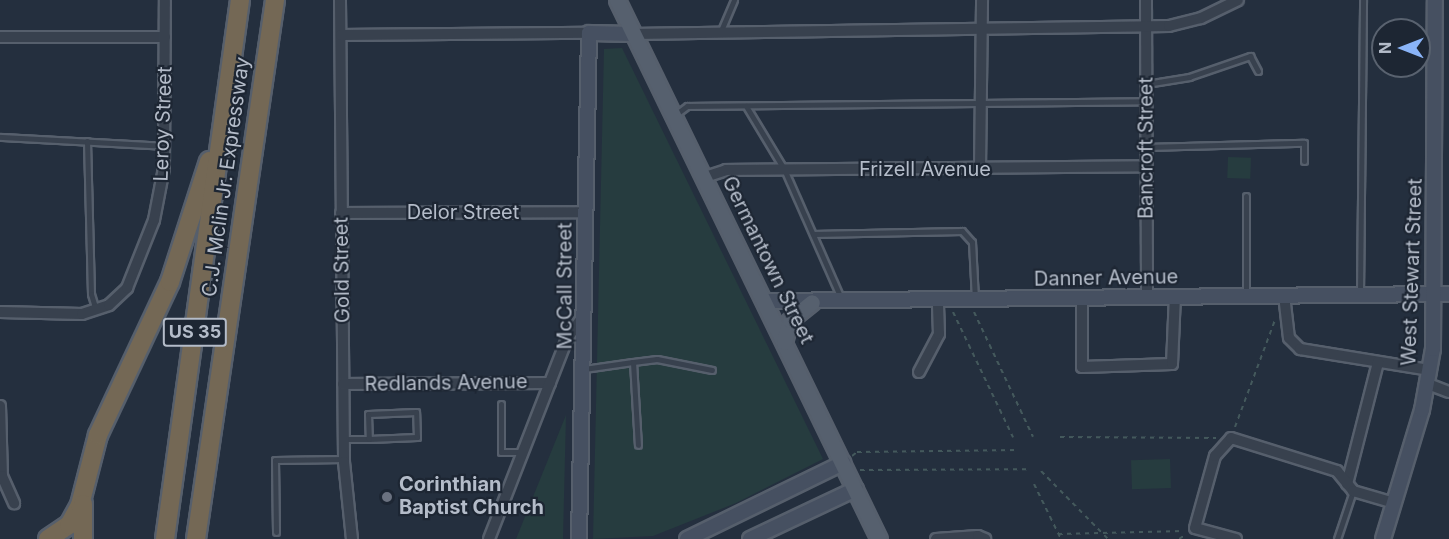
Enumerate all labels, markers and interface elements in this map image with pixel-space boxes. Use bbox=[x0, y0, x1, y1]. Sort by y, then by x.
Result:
north arrow bbox=[1371, 18, 1431, 78]
text: N bbox=[1375, 42, 1395, 54]
street label: C.J. Mclin Jr. Expressway bbox=[197, 56, 255, 298]
street label: Leroy Street bbox=[149, 66, 177, 182]
street label: Bancroft Street bbox=[1134, 77, 1158, 219]
street label: Frizell Avenue bbox=[859, 157, 991, 181]
street label: Germantown Street bbox=[717, 172, 819, 348]
street label: West Stewart Street bbox=[1397, 178, 1427, 366]
street label: Delor Street bbox=[407, 200, 519, 224]
street label: Gold Street bbox=[329, 217, 355, 323]
street label: McCall Street bbox=[553, 222, 577, 350]
street label: Danner Avenue bbox=[1034, 265, 1178, 291]
road number: US 35 bbox=[162, 317, 228, 347]
street label: Redlands Avenue bbox=[364, 370, 528, 396]
place label: Corinthian Baptist Church bbox=[399, 473, 544, 520]
marker: Corinthian Baptist Church bbox=[380, 490, 394, 504]

